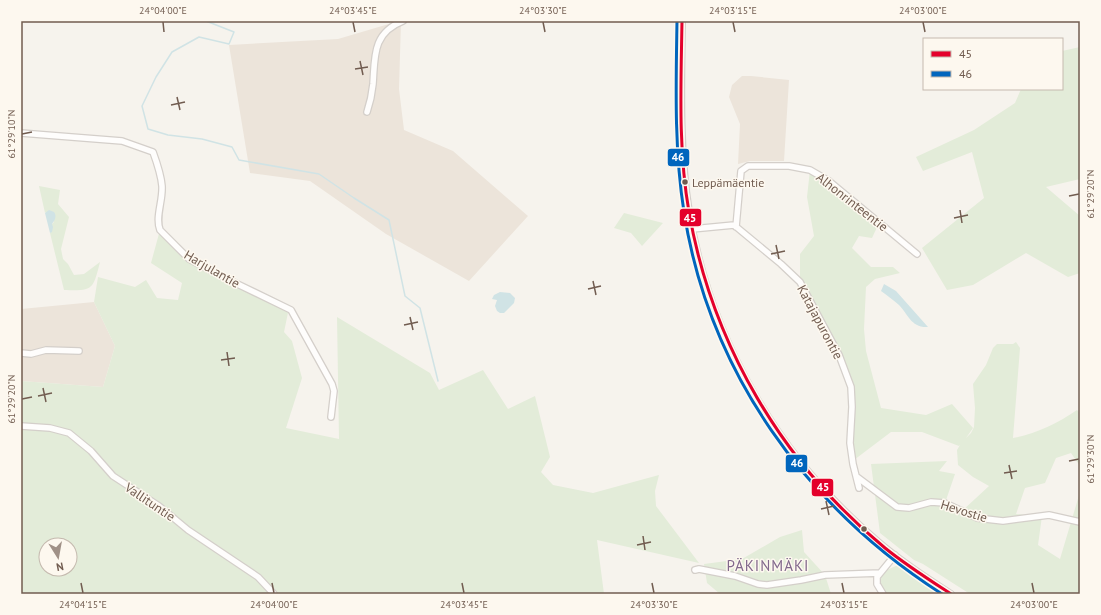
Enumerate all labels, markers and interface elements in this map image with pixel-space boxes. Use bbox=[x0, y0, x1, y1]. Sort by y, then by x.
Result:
text: 24°04'00"E bbox=[139, 4, 187, 17]
text: 24°03'45"E bbox=[329, 4, 377, 17]
text: 24°03'30"E bbox=[519, 4, 567, 17]
text: 24°03'15"E bbox=[709, 4, 757, 17]
text: 24°03'00"E bbox=[899, 4, 947, 17]
legend bbox=[923, 38, 1063, 90]
text: 45 bbox=[959, 46, 972, 61]
text: 46 bbox=[959, 66, 972, 81]
text: 61°29'10"N bbox=[5, 109, 18, 159]
line badge: 46 bbox=[667, 148, 690, 167]
text: 46 bbox=[672, 150, 684, 164]
street label: Alhonrinteentie bbox=[813, 169, 891, 235]
text: 61°29'20"N bbox=[1084, 169, 1097, 219]
place label: Leppämäentie bbox=[692, 175, 764, 190]
marker: Leppämäentie bbox=[680, 177, 690, 187]
line badge: 45 bbox=[679, 208, 702, 227]
text: 45 bbox=[684, 211, 696, 225]
street label: Harjulantie bbox=[181, 246, 243, 292]
street label: Katajapurontie bbox=[793, 282, 847, 362]
text: 61°29'20"N bbox=[5, 374, 18, 424]
text: 61°29'30"N bbox=[1084, 434, 1097, 484]
line badge: 46 bbox=[785, 454, 808, 473]
text: 46 bbox=[791, 456, 803, 470]
street label: Vallituntie bbox=[121, 478, 178, 525]
line badge: 45 bbox=[811, 478, 834, 497]
text: 45 bbox=[817, 480, 829, 494]
street label: Hevostie bbox=[939, 496, 989, 526]
unlabelled marker bbox=[859, 524, 869, 534]
north arrow bbox=[38, 537, 78, 577]
district label: PÄKINMÄKI bbox=[727, 556, 809, 575]
text: N bbox=[55, 559, 65, 574]
text: 24°04'15"E bbox=[59, 598, 107, 611]
text: 24°04'00"E bbox=[250, 598, 298, 611]
text: 24°03'45"E bbox=[440, 598, 488, 611]
text: 24°03'30"E bbox=[630, 598, 678, 611]
text: 24°03'15"E bbox=[820, 598, 868, 611]
text: 24°03'00"E bbox=[1010, 598, 1058, 611]

